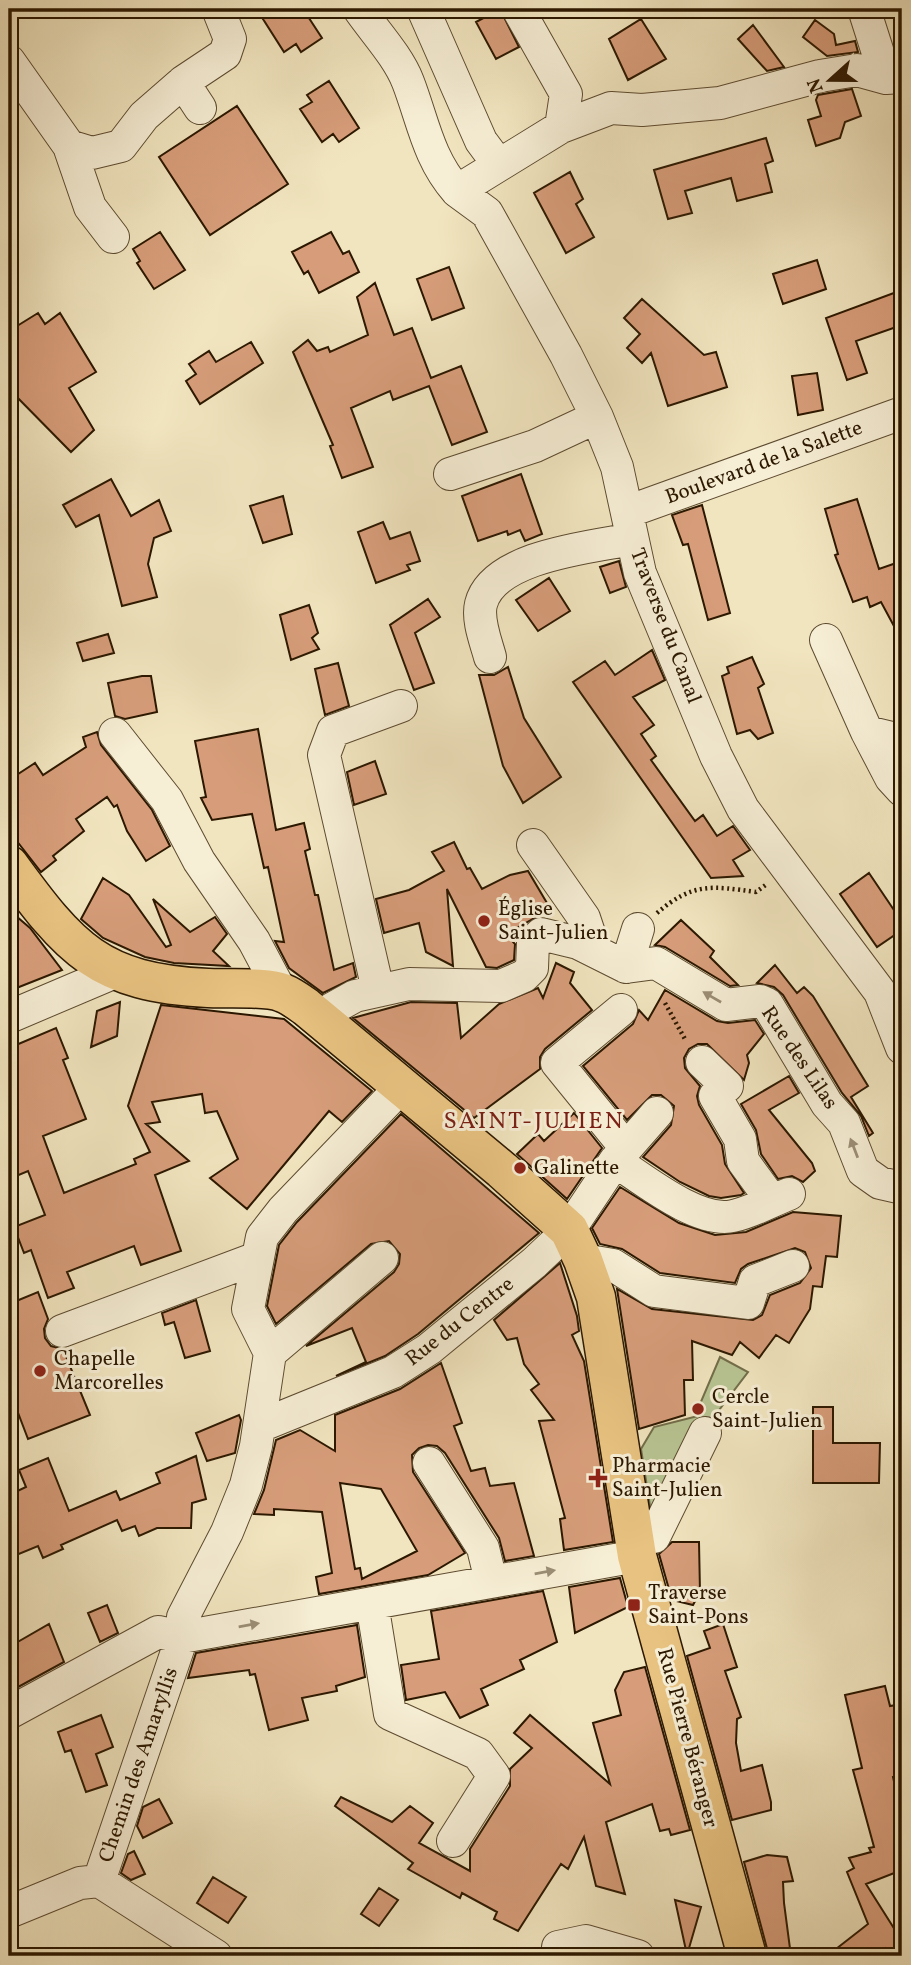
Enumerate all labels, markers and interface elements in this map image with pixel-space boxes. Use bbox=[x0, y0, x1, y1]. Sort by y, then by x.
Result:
north arrow bbox=[796, 46, 866, 116]
text: N bbox=[801, 74, 831, 96]
street label: Boulevard de la Salette bbox=[661, 414, 867, 512]
street label: Traverse du Canal bbox=[622, 544, 708, 708]
place label: Église Saint-Julien bbox=[498, 895, 609, 948]
marker: Église Saint-Julien bbox=[476, 913, 492, 929]
one-way arrow bbox=[702, 991, 721, 1003]
street label: Rue des Lilas bbox=[754, 1000, 844, 1116]
district label: SAINT-JULIEN bbox=[444, 1105, 624, 1139]
one-way arrow bbox=[849, 1137, 860, 1158]
place label: Galinette bbox=[534, 1154, 619, 1183]
marker: Galinette bbox=[512, 1160, 528, 1176]
street label: Rue du Centre bbox=[400, 1270, 520, 1374]
place label: Chapelle Marcorelles bbox=[54, 1345, 164, 1398]
marker: Chapelle Marcorelles bbox=[32, 1363, 48, 1379]
place label: Cercle Saint-Julien bbox=[712, 1383, 823, 1436]
marker: Cercle Saint-Julien bbox=[690, 1401, 706, 1417]
place label: Pharmacie Saint-Julien bbox=[612, 1452, 723, 1505]
marker: Pharmacie Saint-Julien bbox=[590, 1470, 606, 1486]
one-way arrow bbox=[534, 1566, 556, 1577]
place label: Traverse Saint-Pons bbox=[648, 1579, 749, 1632]
marker: Traverse Saint-Pons bbox=[626, 1597, 642, 1613]
one-way arrow bbox=[238, 1619, 260, 1630]
street label: Rue Pierre Béranger bbox=[649, 1645, 725, 1831]
street label: Chemin des Amaryllis bbox=[92, 1664, 186, 1866]

